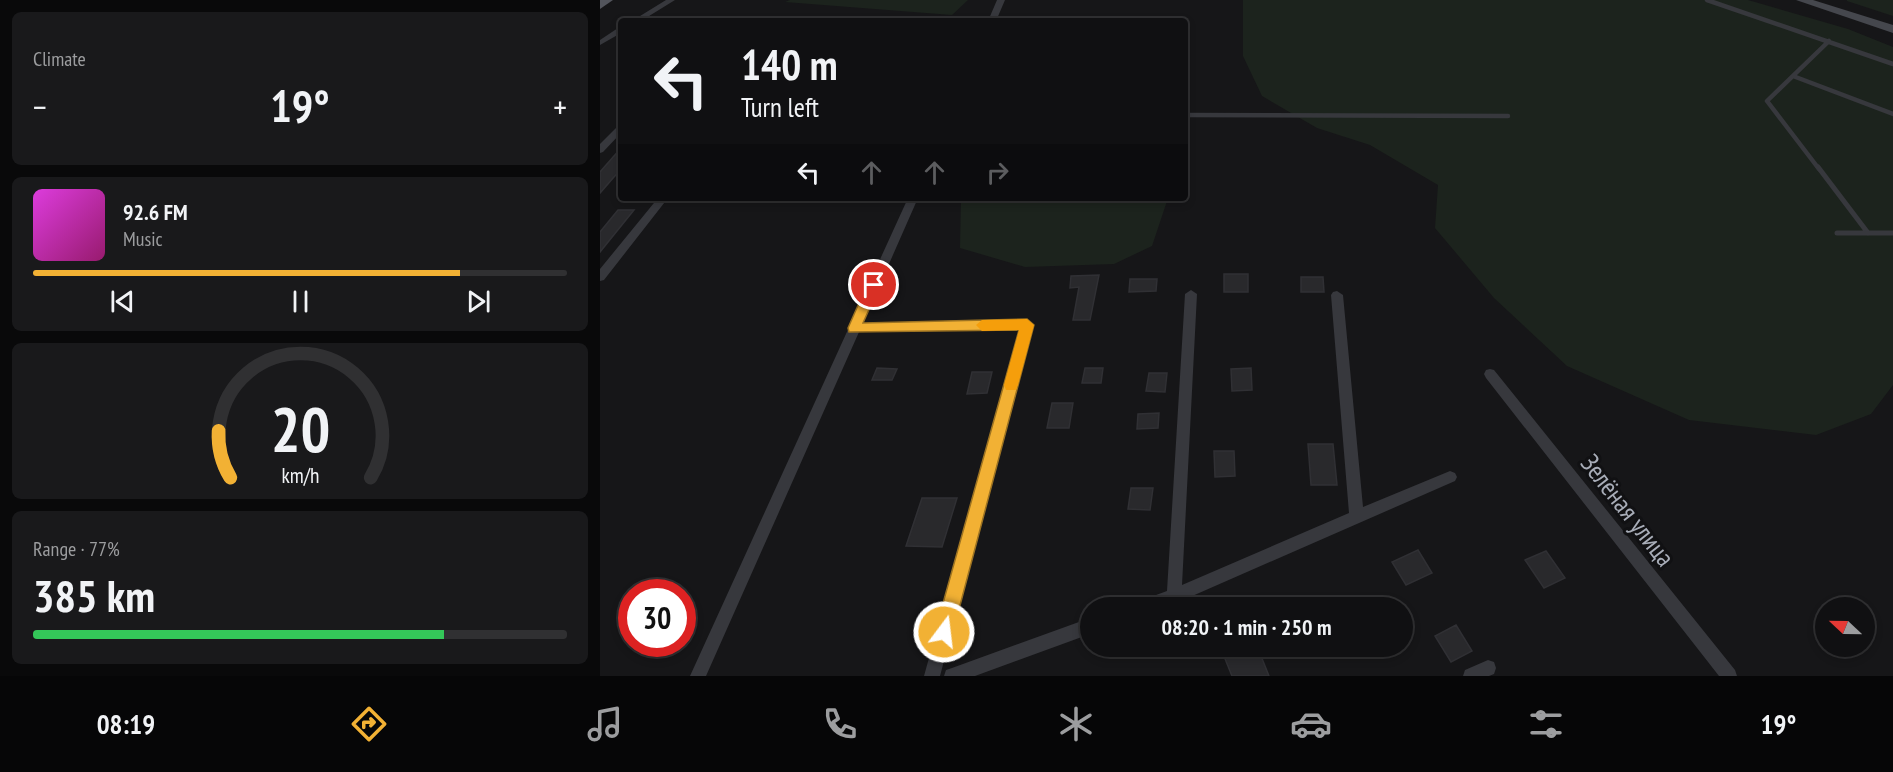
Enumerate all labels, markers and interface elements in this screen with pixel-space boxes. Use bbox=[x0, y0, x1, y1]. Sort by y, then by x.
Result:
text: 140 m bbox=[741, 37, 838, 92]
icon: left bbox=[642, 42, 720, 120]
text: Climate bbox=[33, 46, 86, 72]
text: 19° bbox=[270, 76, 330, 134]
text: − bbox=[33, 85, 47, 128]
text: + bbox=[553, 85, 567, 128]
text: Turn left bbox=[741, 90, 819, 124]
icon: left bbox=[792, 156, 825, 189]
icon: ahead bbox=[855, 156, 888, 189]
icon: ahead bbox=[918, 156, 951, 189]
icon: right bbox=[981, 156, 1014, 189]
text: 92.6 FM bbox=[123, 198, 188, 226]
text: Music bbox=[123, 226, 163, 252]
pin bbox=[848, 259, 899, 310]
icon: arrive bbox=[857, 268, 890, 301]
icon: previous bbox=[106, 285, 139, 318]
icon: pause bbox=[284, 285, 317, 318]
icon: next bbox=[462, 285, 495, 318]
text: 20 bbox=[270, 388, 330, 469]
street label: Зелёная улица bbox=[1574, 447, 1682, 573]
text: km/h bbox=[281, 461, 319, 489]
text: Range · 77% bbox=[33, 536, 120, 562]
text: 385 km bbox=[33, 566, 155, 624]
speed limit sign: 30 bbox=[618, 579, 696, 657]
north arrow bbox=[1815, 597, 1875, 657]
map controls bbox=[1815, 597, 1875, 657]
position arrow bbox=[912, 600, 976, 664]
text: 08:20 · 1 min · 250 m bbox=[1161, 613, 1332, 641]
icon: directions bbox=[348, 703, 390, 745]
icon: music bbox=[584, 703, 626, 745]
icon: phone bbox=[819, 703, 861, 745]
icon: climate bbox=[1055, 703, 1097, 745]
icon: car bbox=[1290, 703, 1332, 745]
icon: filters bbox=[1525, 703, 1567, 745]
text: 08:19 bbox=[97, 707, 155, 741]
text: 19° bbox=[1761, 707, 1796, 741]

